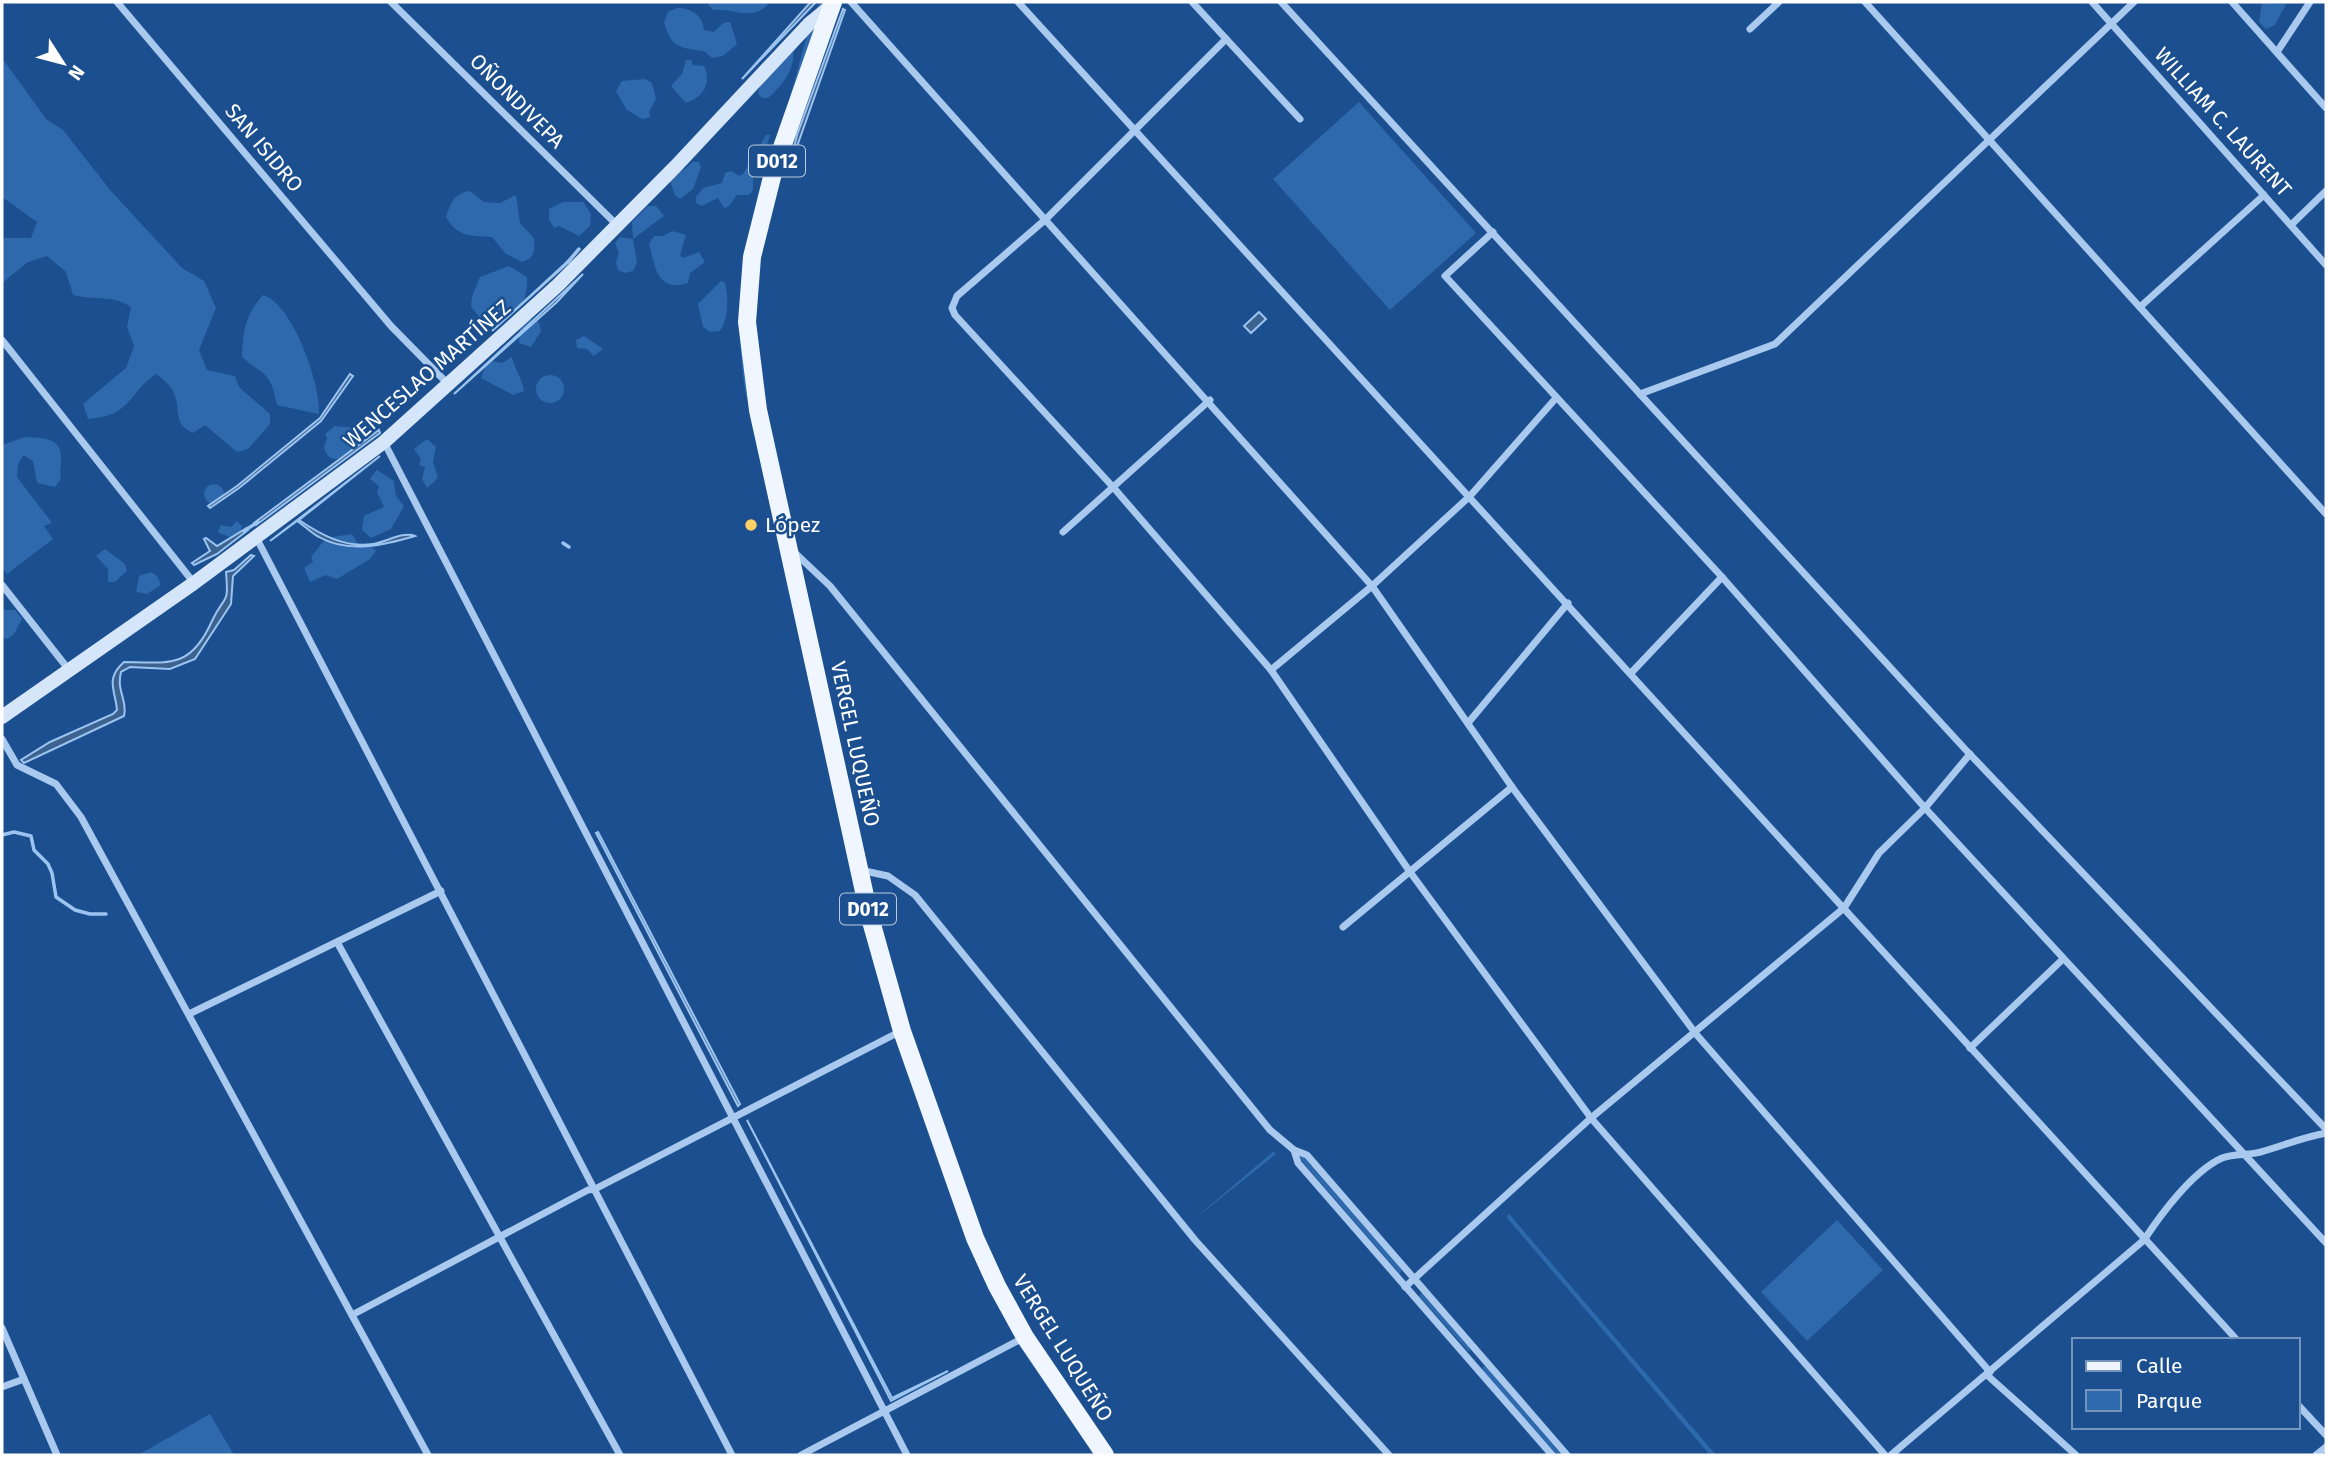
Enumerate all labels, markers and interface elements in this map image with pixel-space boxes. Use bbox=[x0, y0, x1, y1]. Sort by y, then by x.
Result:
north arrow bbox=[28, 28, 98, 98]
street label: WILLIAM C. LAURENT bbox=[2149, 42, 2297, 202]
street label: OÑONDIVEPA bbox=[464, 48, 570, 154]
text: N bbox=[63, 61, 89, 85]
street label: SAN ISIDRO bbox=[219, 98, 309, 198]
road number: D012 bbox=[749, 146, 805, 176]
street label: WENCESLAO MARTÍNEZ bbox=[338, 294, 516, 454]
place label: López bbox=[765, 512, 820, 538]
marker: López bbox=[743, 517, 759, 533]
street label: VERGEL LUQUEÑO bbox=[825, 659, 885, 829]
road number: D012 bbox=[840, 894, 896, 925]
street label: VERGEL LUQUEÑO bbox=[1007, 1270, 1119, 1426]
legend bbox=[2072, 1338, 2300, 1429]
text: Calle bbox=[2136, 1353, 2182, 1379]
text: Parque bbox=[2136, 1388, 2202, 1414]

